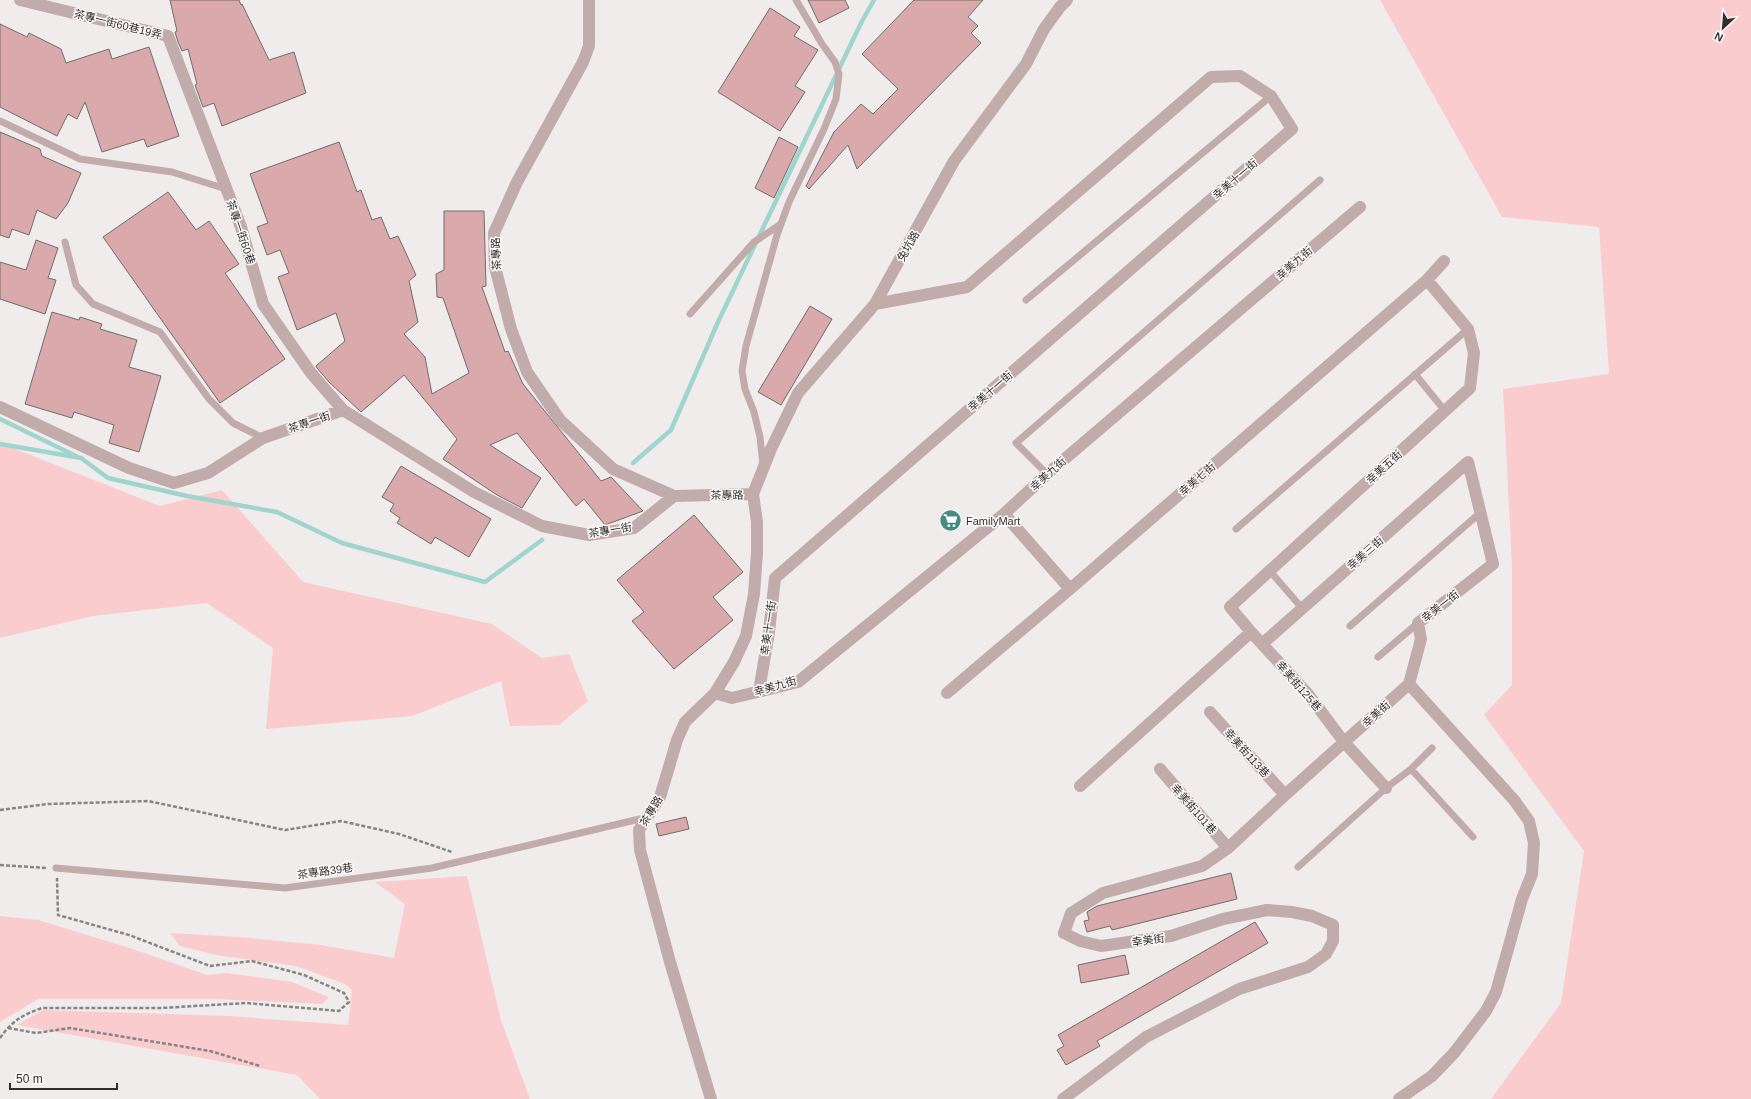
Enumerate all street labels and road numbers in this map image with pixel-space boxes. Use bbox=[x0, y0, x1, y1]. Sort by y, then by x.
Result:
street label: 茶專一街60巷19弄 bbox=[73, 7, 163, 41]
street label: 幸美十一街 bbox=[1210, 156, 1260, 202]
street label: 茶專一街60巷 bbox=[224, 198, 258, 266]
street label: 兔坑路 bbox=[895, 229, 921, 263]
street label: 茶專路 bbox=[489, 237, 503, 271]
street label: 幸美九街 bbox=[1273, 244, 1315, 282]
street label: 幸美十一街 bbox=[965, 368, 1015, 414]
street label: 茶專一街 bbox=[286, 409, 332, 435]
street label: 幸美五街 bbox=[1364, 448, 1404, 486]
street label: 幸美九街 bbox=[1028, 455, 1068, 493]
street label: 幸美七街 bbox=[1176, 460, 1218, 498]
street label: 茶專路 bbox=[710, 489, 744, 501]
street label: 茶專一街 bbox=[587, 521, 633, 539]
street label: 幸美三街 bbox=[1344, 534, 1386, 572]
street label: 幸美一街 bbox=[1419, 588, 1461, 624]
street label: 幸美十一街 bbox=[758, 600, 778, 656]
street label: 幸美街125巷 bbox=[1274, 659, 1324, 713]
street label: 幸美九街 bbox=[752, 674, 798, 698]
street label: 幸美街 bbox=[1360, 699, 1392, 729]
street label: 幸美街113巷 bbox=[1222, 726, 1272, 780]
street label: 幸美街101巷 bbox=[1169, 782, 1219, 836]
street label: 茶專路 bbox=[637, 794, 665, 828]
street label: 茶專路39巷 bbox=[296, 861, 354, 881]
street label: 幸美街 bbox=[1131, 932, 1165, 948]

